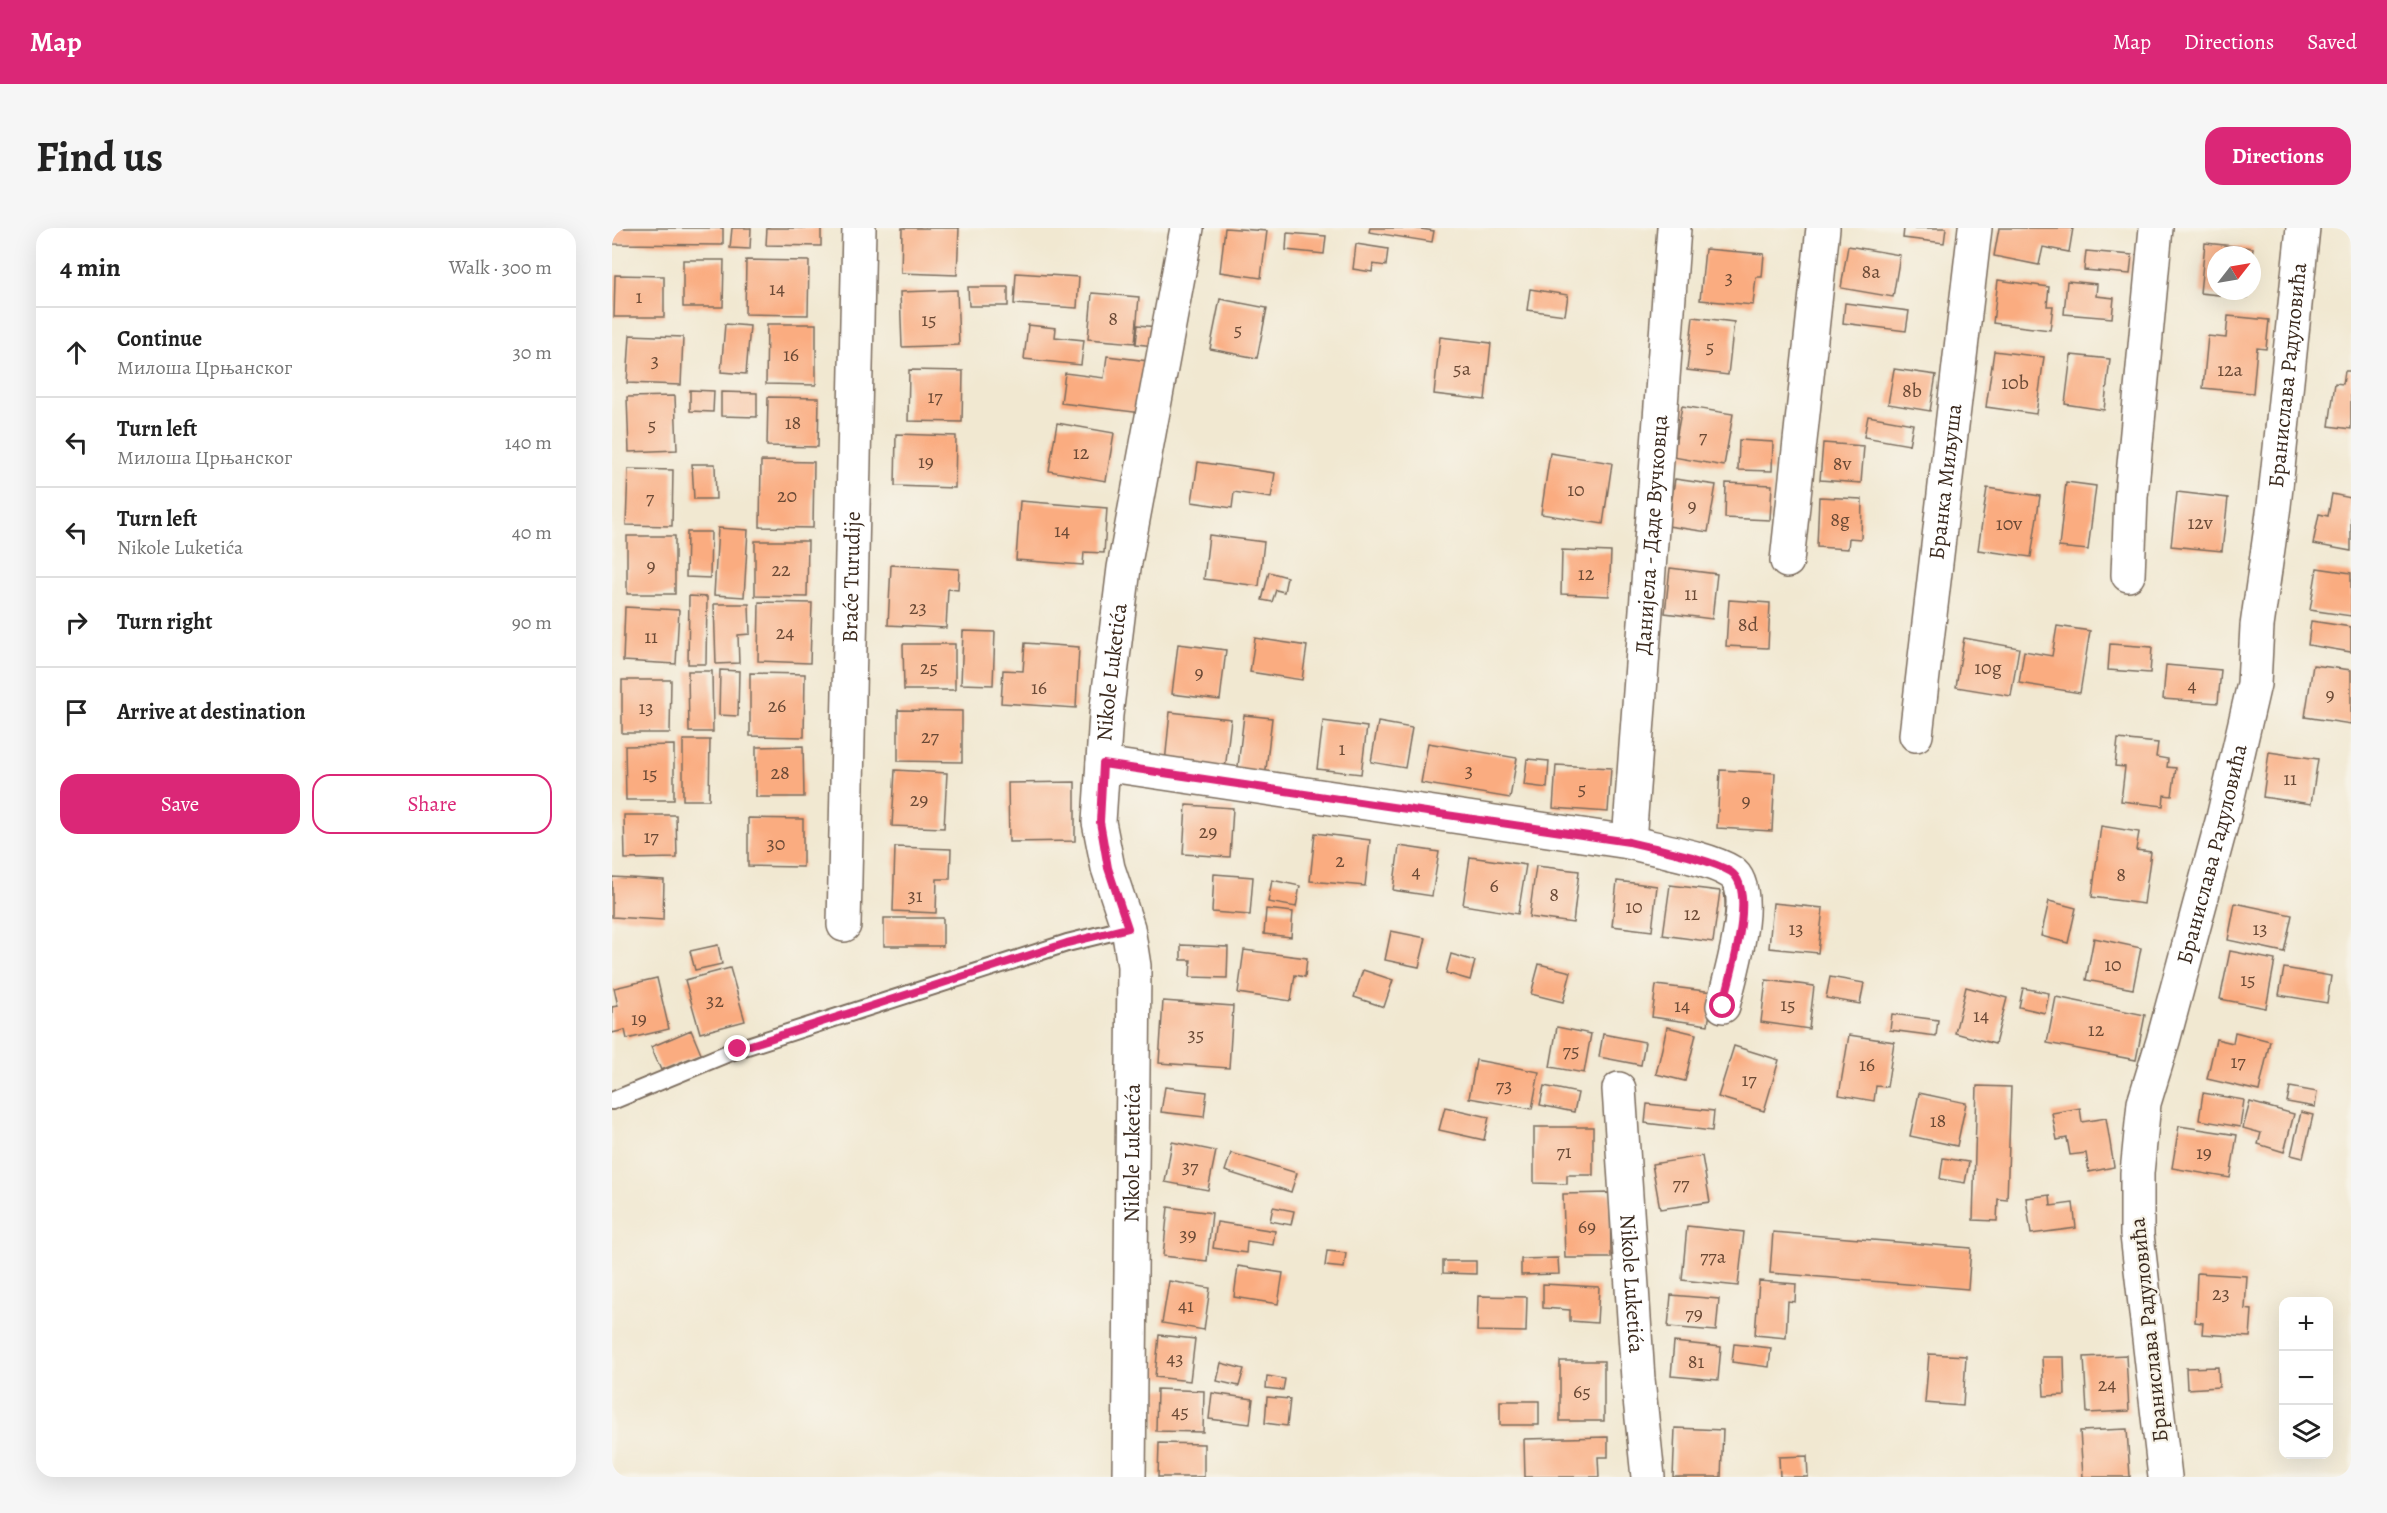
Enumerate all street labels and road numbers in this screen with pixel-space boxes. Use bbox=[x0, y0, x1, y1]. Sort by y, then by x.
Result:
street label: Бранислава Радуловића bbox=[2261, 260, 2314, 489]
street label: Бранка Миљуша bbox=[1922, 401, 1970, 561]
street label: Данијела - Даде Вучковца bbox=[1628, 413, 1675, 656]
street label: Braće Turudije bbox=[835, 511, 868, 643]
street label: Nikole Luketića bbox=[1089, 601, 1135, 742]
street label: Бранислава Радуловића bbox=[2169, 740, 2255, 968]
street label: Nikole Luketića bbox=[1116, 1083, 1148, 1223]
street label: Nikole Luketića bbox=[1612, 1213, 1651, 1355]
street label: Бранислава Радуловића bbox=[2122, 1215, 2176, 1444]

